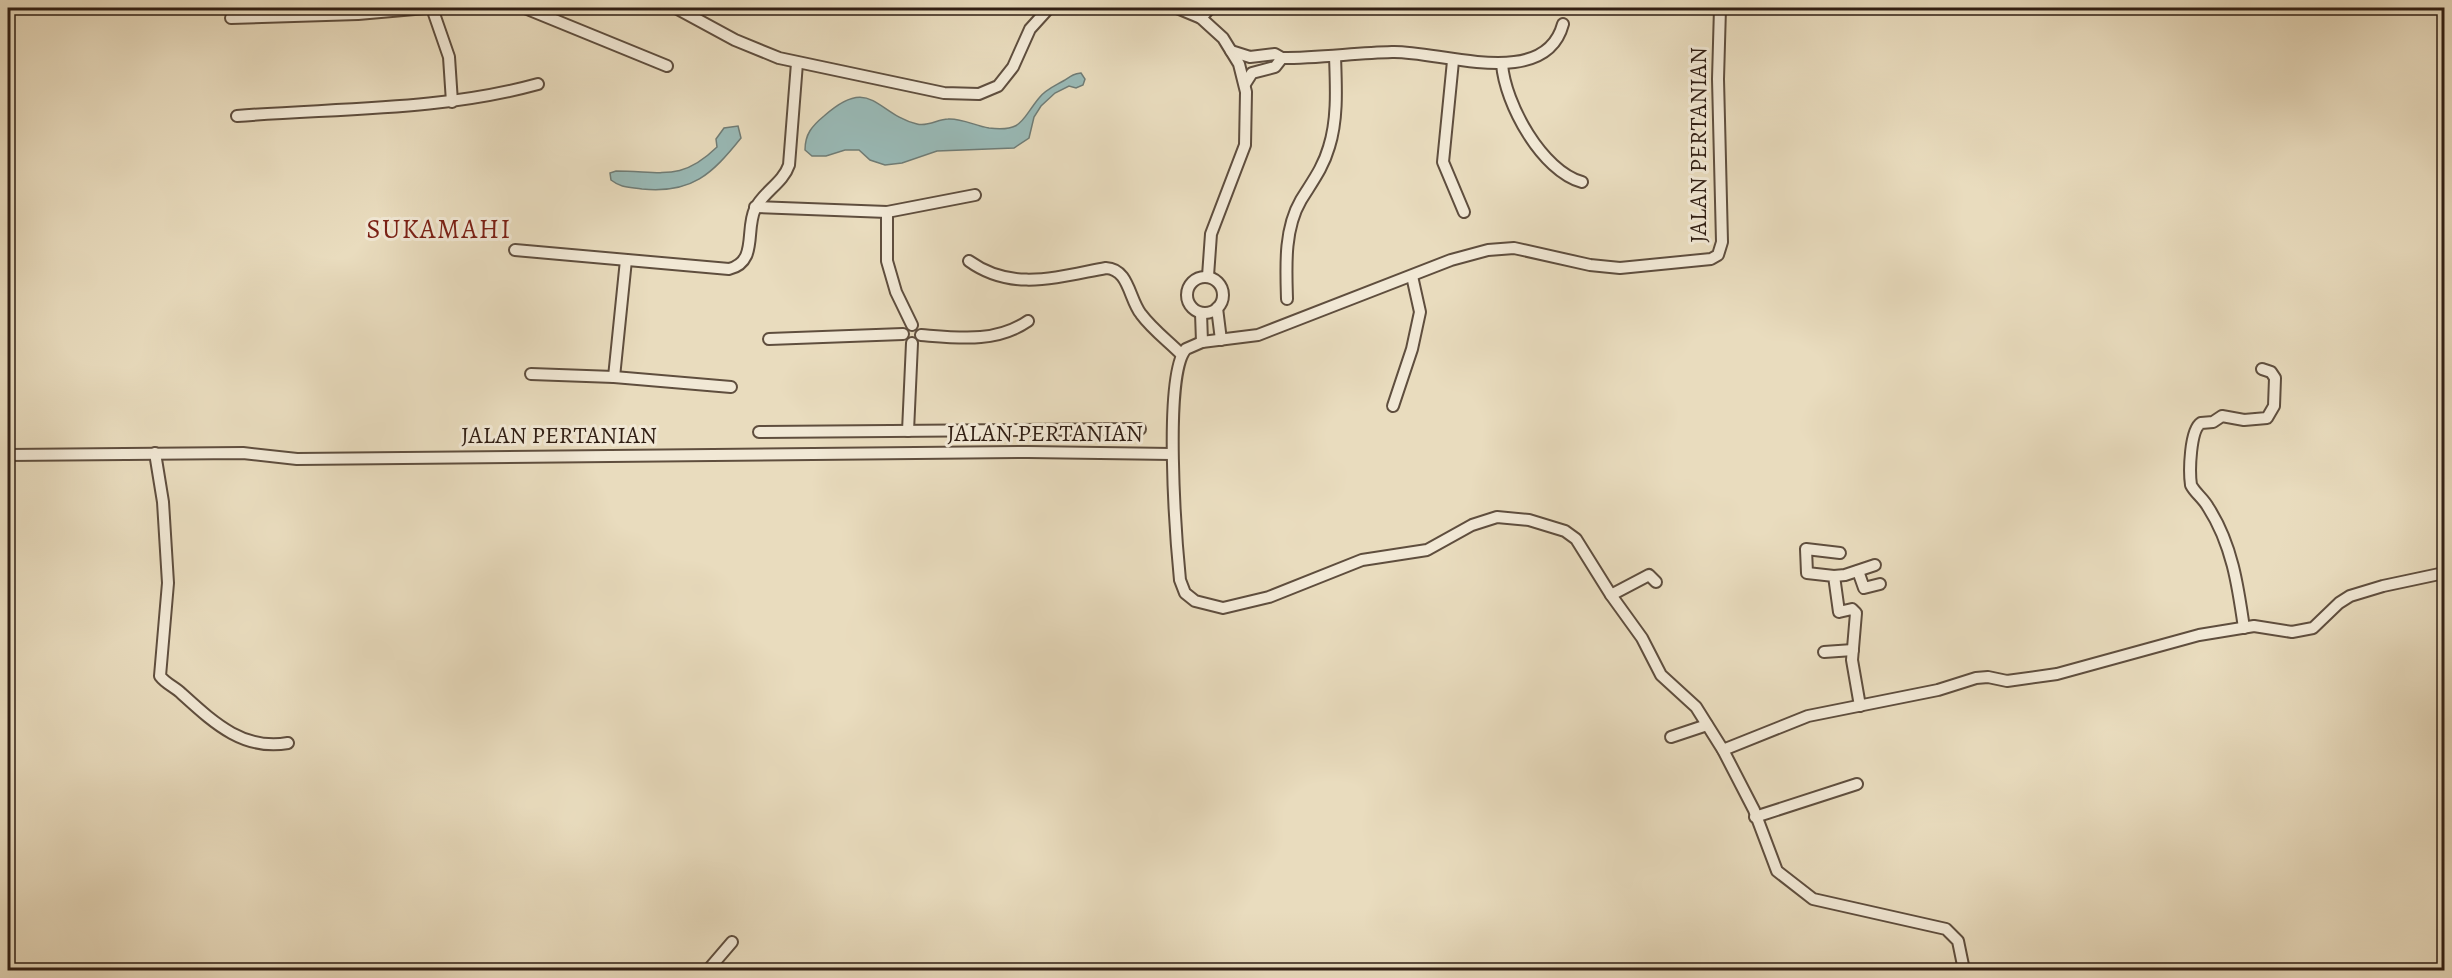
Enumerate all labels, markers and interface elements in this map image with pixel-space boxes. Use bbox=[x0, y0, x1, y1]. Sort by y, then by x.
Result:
street label: JALAN PERTANIAN bbox=[1682, 47, 1714, 243]
district label: SUKAMAHI bbox=[366, 211, 512, 247]
street label: JALAN PERTANIAN bbox=[947, 417, 1143, 449]
street label: JALAN PERTANIAN bbox=[461, 419, 657, 451]

